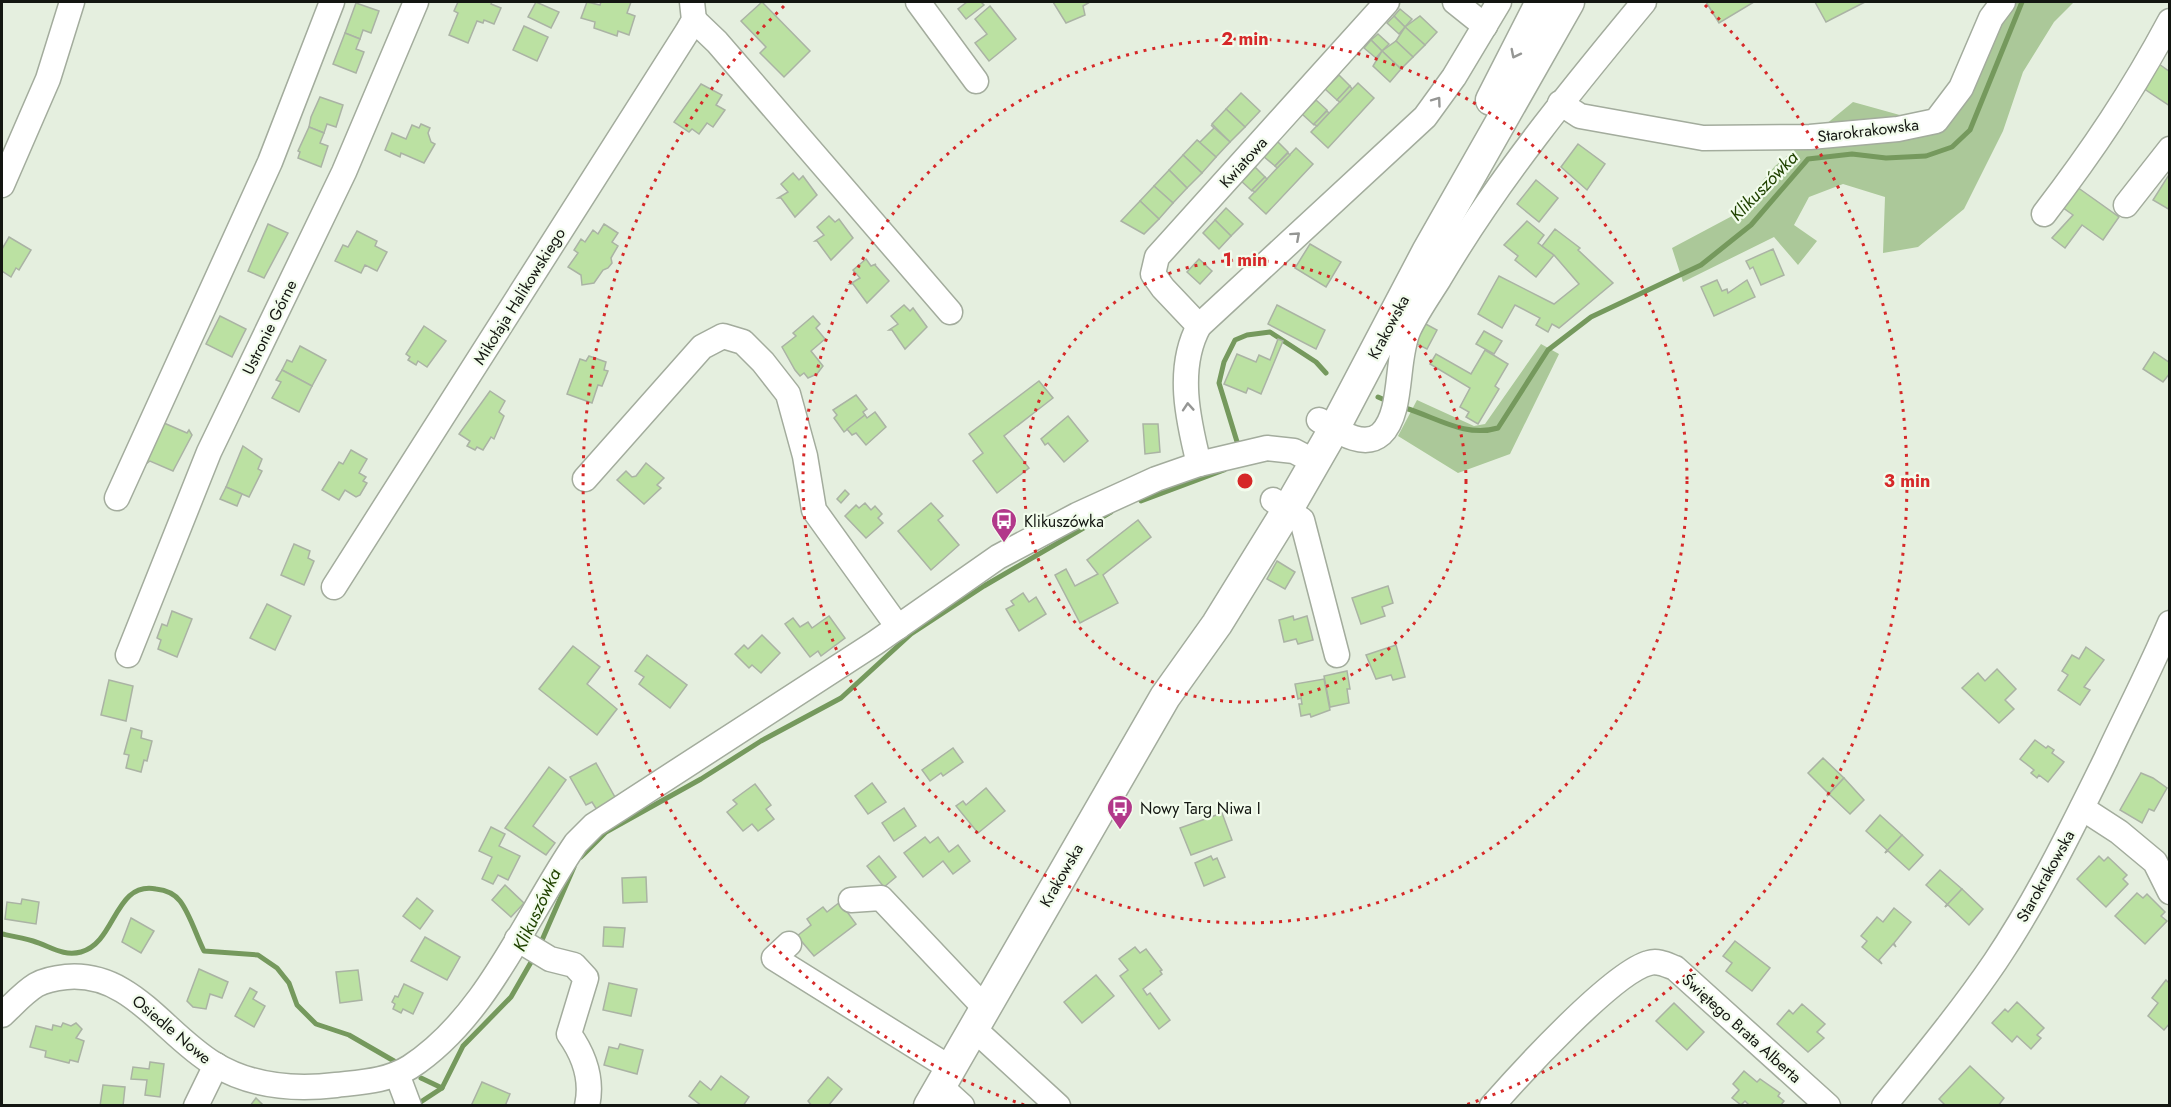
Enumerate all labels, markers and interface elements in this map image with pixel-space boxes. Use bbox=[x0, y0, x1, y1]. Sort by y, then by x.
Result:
text: 2 min bbox=[1221, 26, 1269, 52]
one-way arrow bbox=[1511, 47, 1522, 58]
one-way arrow bbox=[1429, 97, 1440, 108]
street label: Starokrakowska bbox=[1816, 113, 1920, 148]
street label: Kwiatowa bbox=[1214, 132, 1273, 193]
water label: Klikuszówka bbox=[1724, 145, 1804, 227]
street label: Mikołaja Halikowskiego bbox=[468, 223, 571, 369]
one-way arrow bbox=[1289, 232, 1300, 243]
text: 1 min bbox=[1223, 247, 1267, 273]
street label: Ustronie Górne bbox=[237, 276, 302, 379]
street label: Krakowska bbox=[1362, 291, 1415, 363]
one-way arrow bbox=[1182, 403, 1195, 412]
text: 3 min bbox=[1884, 468, 1930, 494]
centre of rings bbox=[1235, 471, 1255, 491]
bus stop icon: Klikuszówka bbox=[989, 506, 1019, 544]
place label: Klikuszówka bbox=[1024, 510, 1104, 533]
bus stop icon: Nowy Targ Niwa I bbox=[1105, 793, 1135, 831]
place label: Nowy Targ Niwa I bbox=[1140, 797, 1261, 820]
street label: Starokrakowska bbox=[2011, 826, 2080, 926]
street label: Krakowska bbox=[1034, 839, 1089, 911]
water label: Klikuszówka bbox=[506, 864, 568, 956]
street label: Świętego Brata Alberta bbox=[1677, 968, 1807, 1088]
street label: Osiedle Nowe bbox=[127, 989, 216, 1069]

